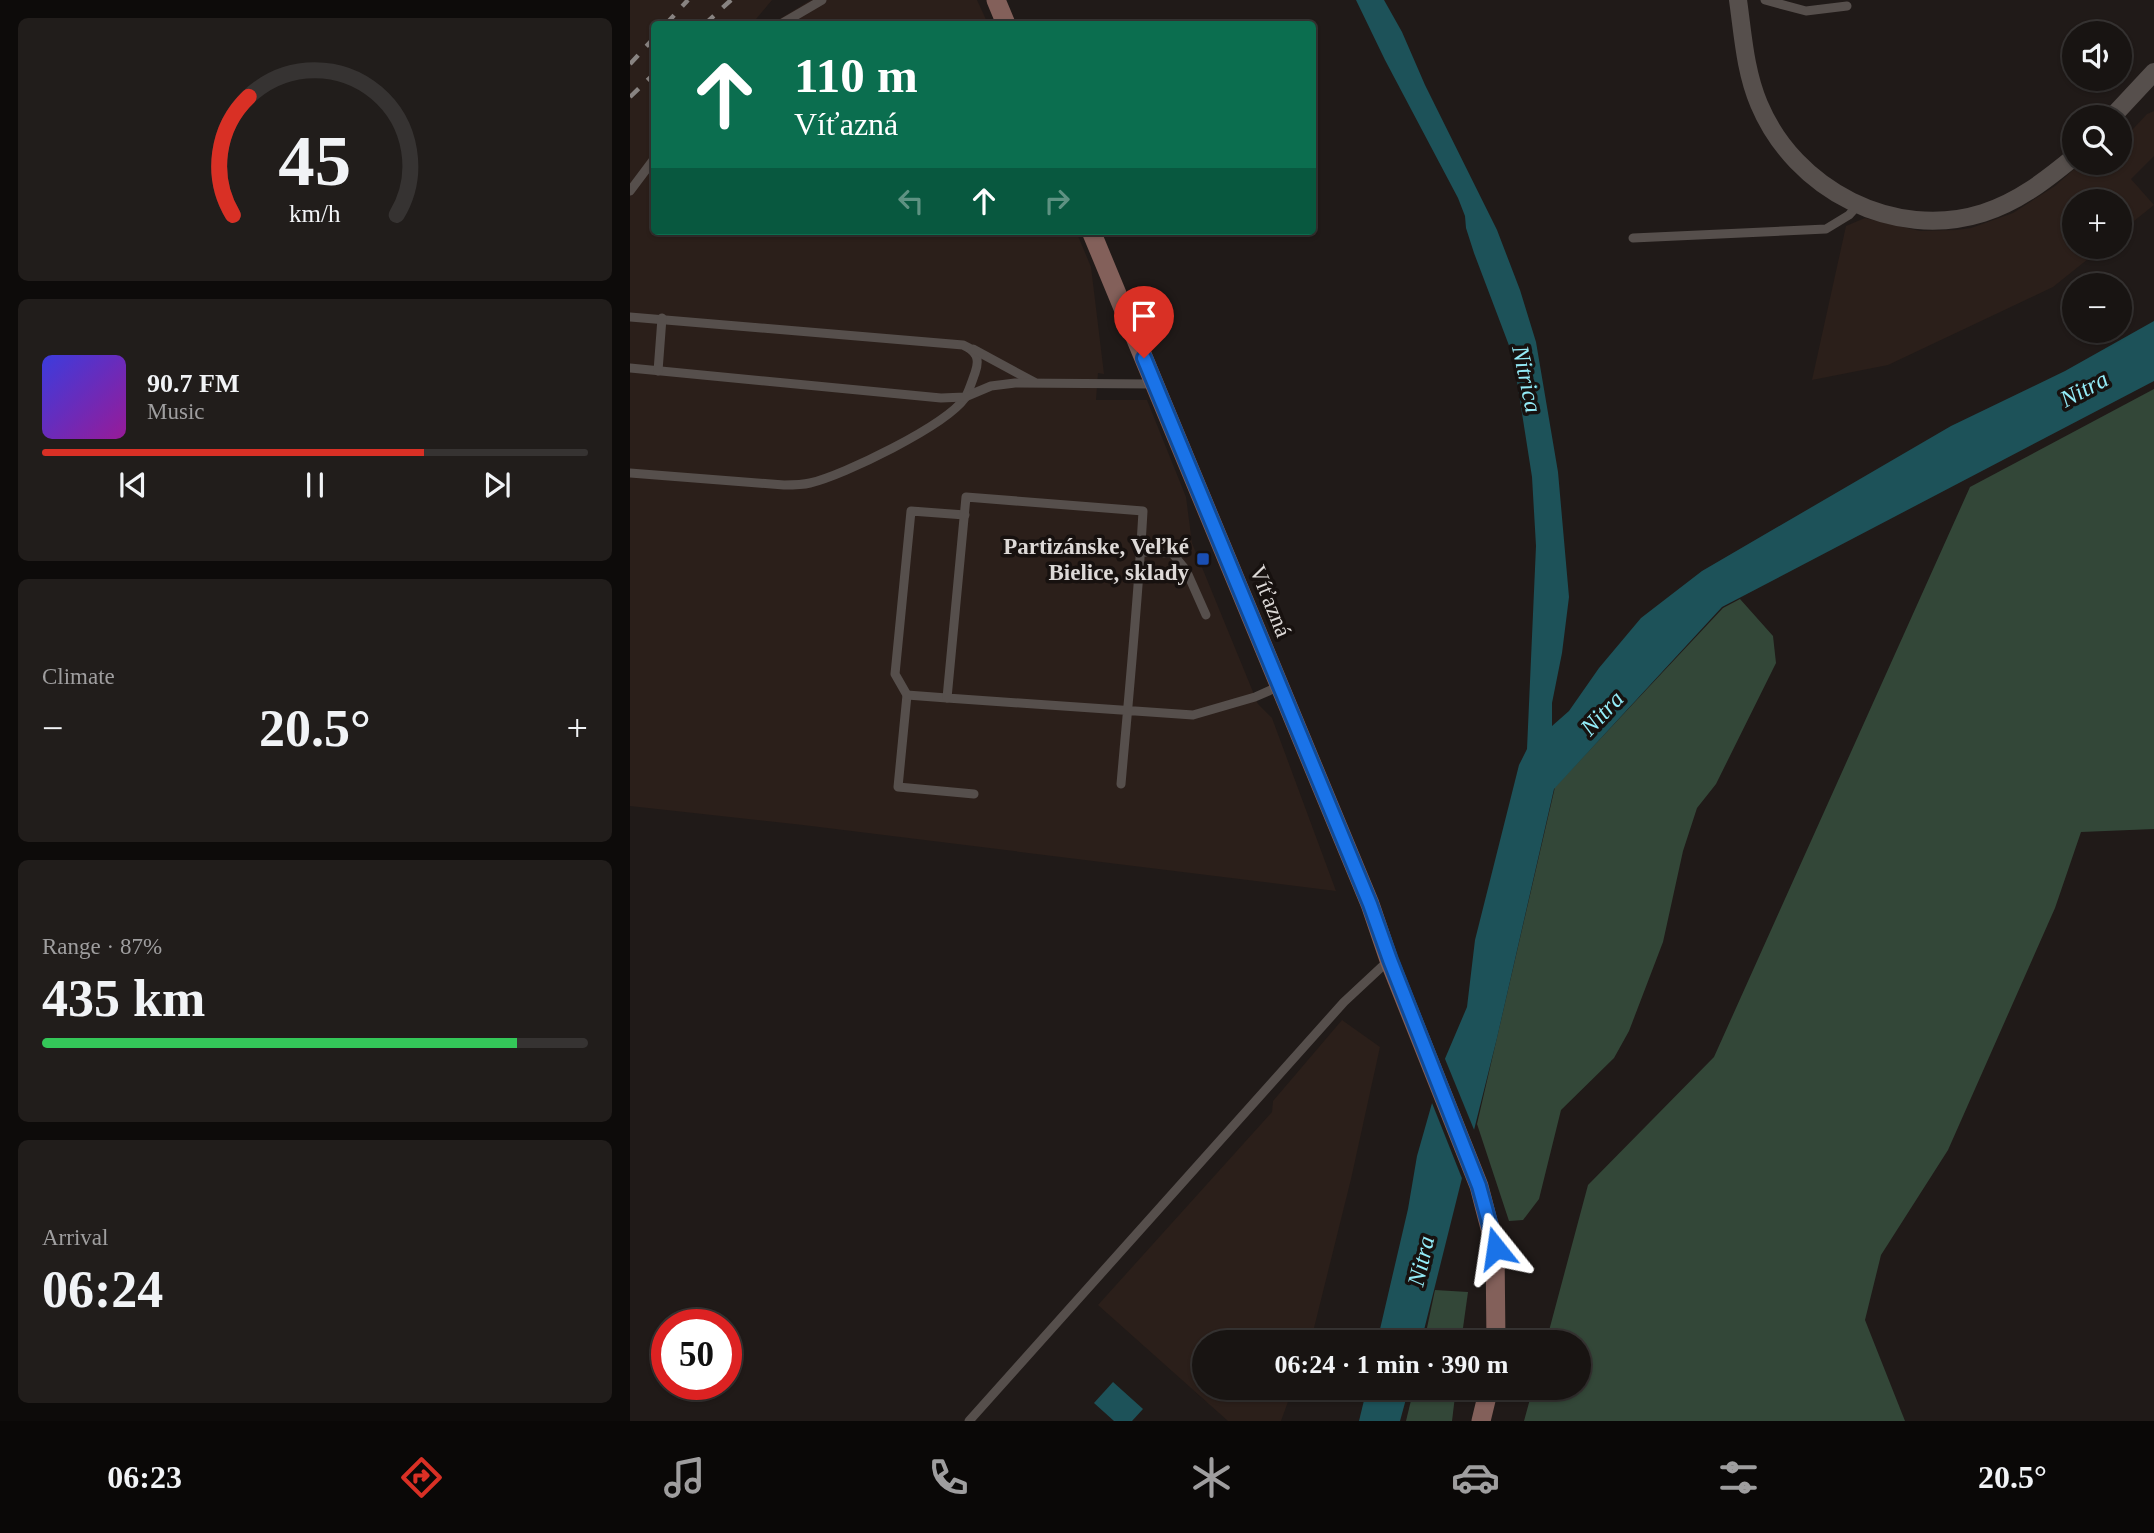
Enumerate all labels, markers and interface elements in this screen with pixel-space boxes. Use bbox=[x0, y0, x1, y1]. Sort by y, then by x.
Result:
map controls bbox=[2062, 21, 2132, 343]
button: sound bbox=[2062, 21, 2132, 91]
text: 110 m bbox=[794, 48, 918, 103]
icon: ahead bbox=[679, 49, 770, 140]
button: search bbox=[2062, 105, 2132, 175]
text: Víťazná bbox=[794, 106, 898, 142]
text: 45 bbox=[279, 121, 351, 202]
icon: left bbox=[892, 182, 930, 220]
icon: ahead bbox=[965, 182, 1003, 220]
icon: right bbox=[1038, 182, 1076, 220]
button: + bbox=[2062, 189, 2132, 259]
text: km/h bbox=[289, 200, 341, 227]
button: − bbox=[2062, 273, 2132, 343]
pin bbox=[1114, 286, 1174, 358]
icon: arrive bbox=[1125, 297, 1163, 335]
water label: Nitrica bbox=[1507, 342, 1547, 415]
water label: Nitra bbox=[2055, 366, 2112, 413]
text: 90.7 FM bbox=[147, 369, 239, 398]
text: Music bbox=[147, 399, 205, 424]
icon: previous bbox=[114, 466, 152, 504]
icon: pause bbox=[296, 466, 334, 504]
icon: next bbox=[478, 466, 516, 504]
place label: Partizánske, Veľké Bielice, sklady bbox=[1003, 534, 1189, 585]
marker: Partizánske, Veľké Bielice, sklady bbox=[1195, 551, 1211, 567]
street label: Víťazná bbox=[1245, 562, 1296, 641]
text: Climate bbox=[42, 664, 115, 689]
water label: Nitra bbox=[1575, 686, 1629, 741]
text: 20.5° bbox=[259, 700, 371, 757]
text: − bbox=[42, 707, 63, 749]
text: + bbox=[567, 707, 588, 749]
text: Range · 87% bbox=[42, 934, 162, 959]
text: 435 km bbox=[42, 970, 205, 1027]
position arrow bbox=[1459, 1211, 1533, 1285]
text: Arrival bbox=[42, 1225, 108, 1250]
water label: Nitra bbox=[1402, 1233, 1439, 1290]
text: 06:24 bbox=[42, 1261, 163, 1318]
speed limit sign: 50 bbox=[651, 1309, 742, 1400]
text: 06:24 · 1 min · 390 m bbox=[1275, 1350, 1509, 1379]
icon: directions bbox=[397, 1453, 446, 1502]
icon: music bbox=[660, 1453, 709, 1502]
icon: phone bbox=[924, 1453, 973, 1502]
icon: climate bbox=[1187, 1453, 1236, 1502]
icon: car bbox=[1451, 1453, 1500, 1502]
icon: filters bbox=[1714, 1453, 1763, 1502]
text: 06:23 bbox=[107, 1459, 182, 1495]
text: 20.5° bbox=[1978, 1459, 2047, 1495]

